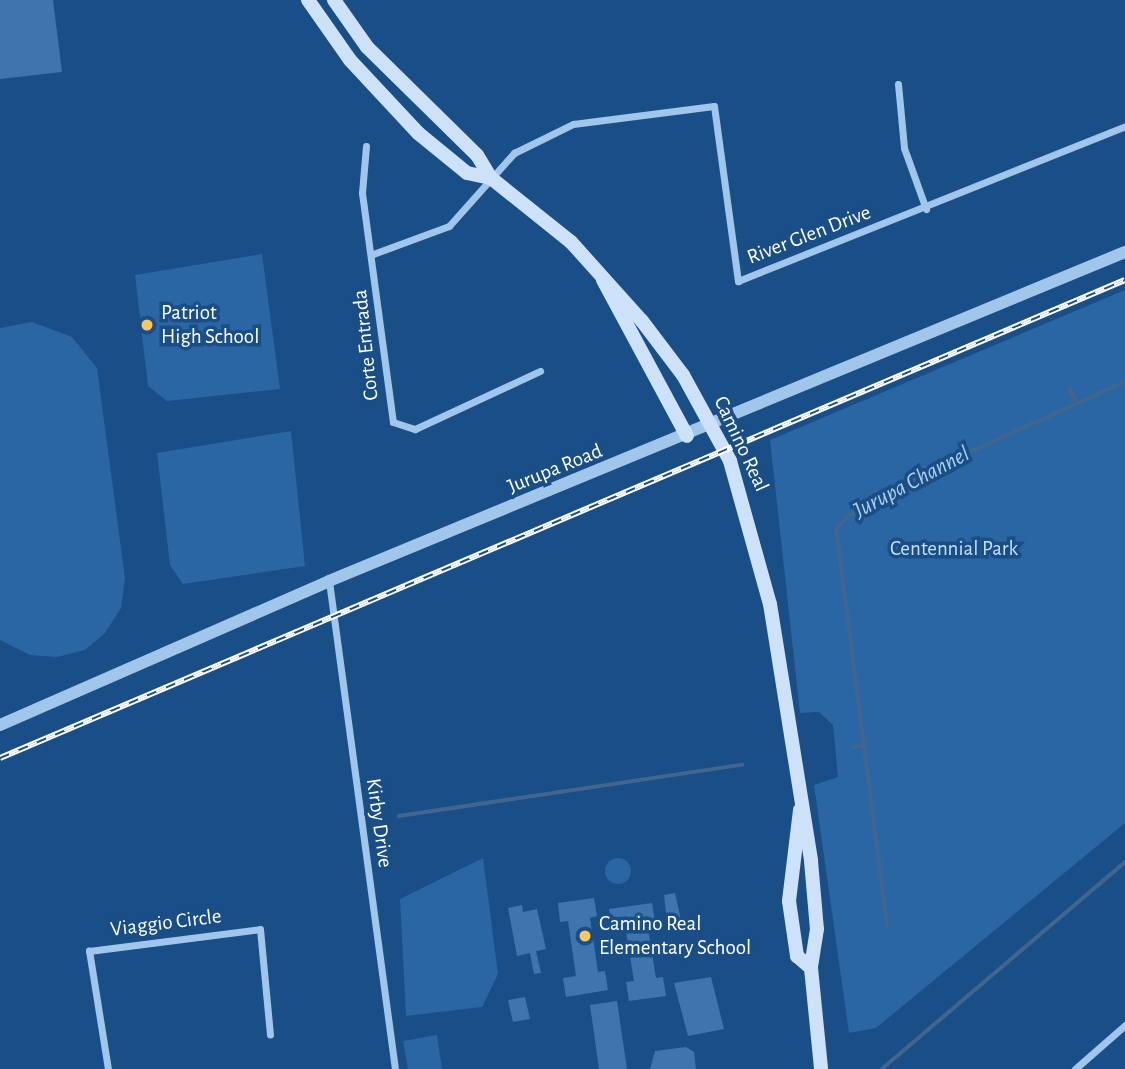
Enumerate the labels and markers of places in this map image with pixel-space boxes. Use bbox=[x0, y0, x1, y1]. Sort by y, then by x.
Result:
place label: Patriot High School bbox=[161, 300, 259, 350]
marker: Patriot High School bbox=[139, 317, 155, 333]
place label: Camino Real Elementary School bbox=[599, 911, 751, 961]
marker: Camino Real Elementary School bbox=[577, 928, 593, 944]

